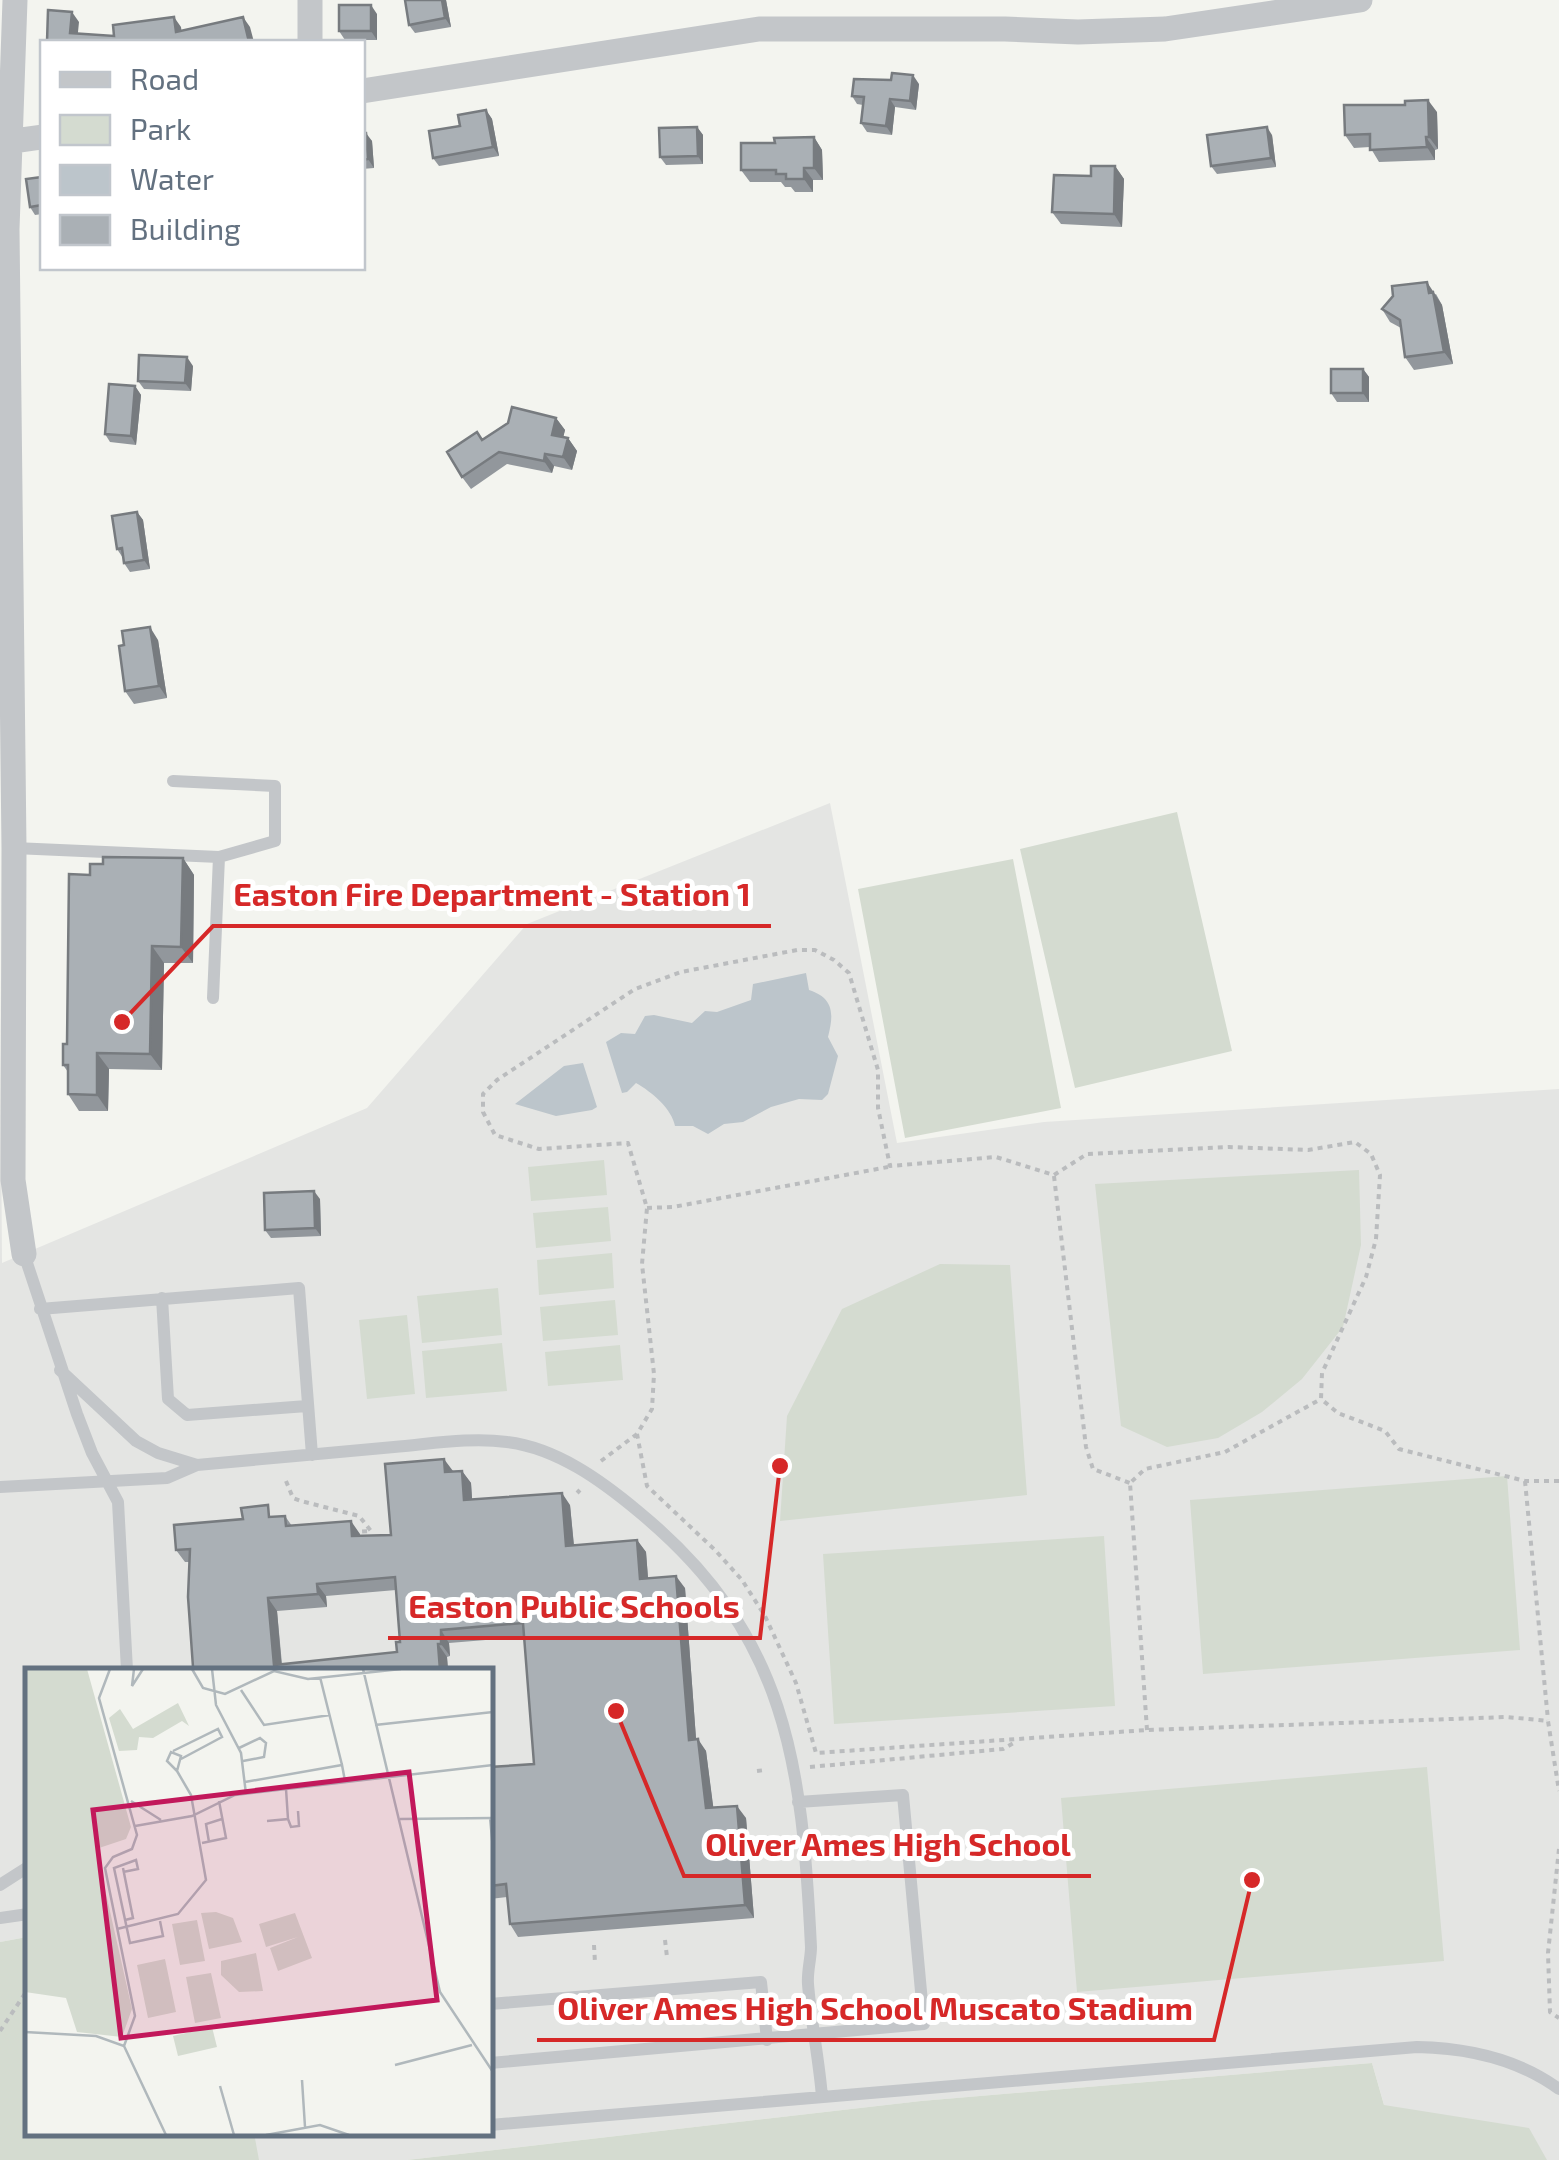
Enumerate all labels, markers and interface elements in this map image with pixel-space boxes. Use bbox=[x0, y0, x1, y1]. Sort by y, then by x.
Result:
legend bbox=[40, 40, 365, 270]
text: Road bbox=[130, 60, 199, 96]
text: Park bbox=[130, 110, 191, 146]
text: Water bbox=[130, 160, 214, 196]
text: Building bbox=[130, 210, 241, 246]
callout: Easton Fire Department - Station 1 bbox=[213, 864, 771, 926]
text: Easton Fire Department - Station 1 bbox=[233, 874, 751, 912]
callout: Easton Public Schools bbox=[388, 1576, 760, 1638]
text: Easton Public Schools bbox=[408, 1586, 740, 1624]
inset map bbox=[25, 1668, 492, 2135]
callout: Oliver Ames High School bbox=[684, 1814, 1091, 1876]
text: Oliver Ames High School bbox=[705, 1824, 1071, 1862]
callout: Oliver Ames High School Muscato Stadium bbox=[537, 1978, 1214, 2040]
text: Oliver Ames High School Muscato Stadium bbox=[557, 1988, 1193, 2026]

